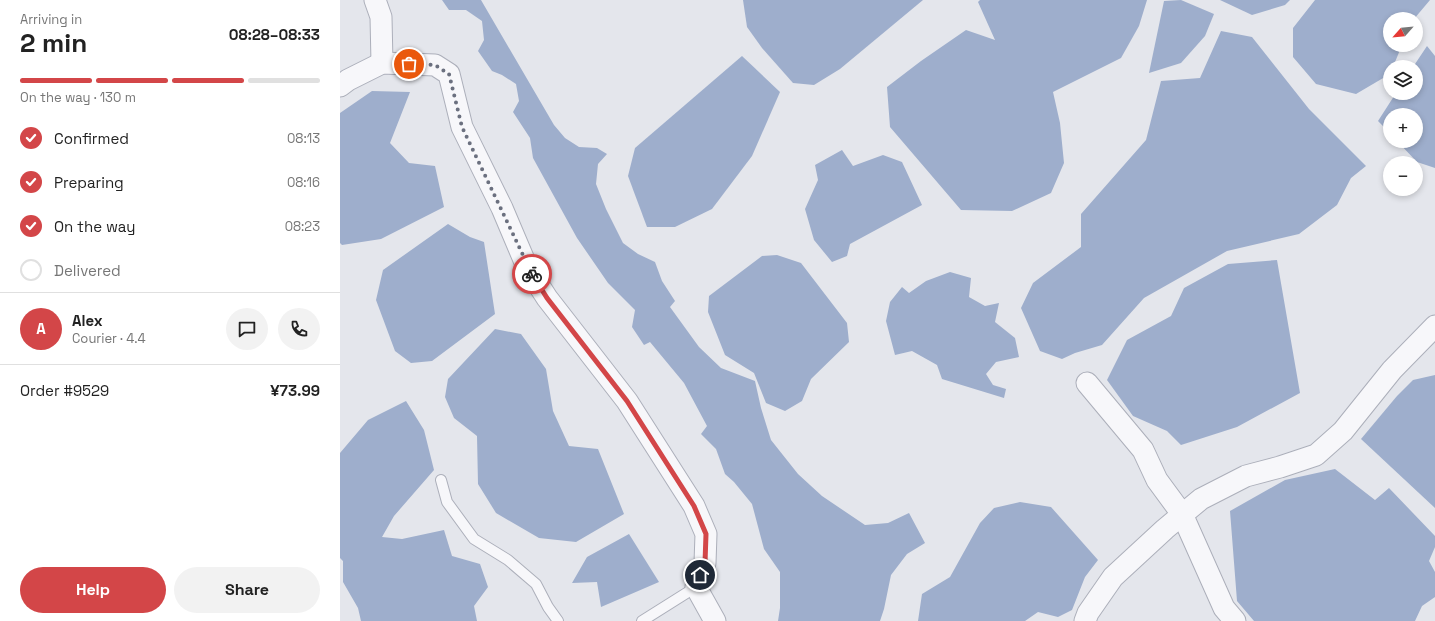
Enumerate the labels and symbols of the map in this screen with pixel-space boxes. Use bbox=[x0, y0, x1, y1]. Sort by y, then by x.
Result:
north arrow bbox=[1383, 12, 1423, 52]
pin bbox=[392, 47, 426, 81]
courier bbox=[512, 254, 552, 294]
pin bbox=[683, 558, 717, 592]

